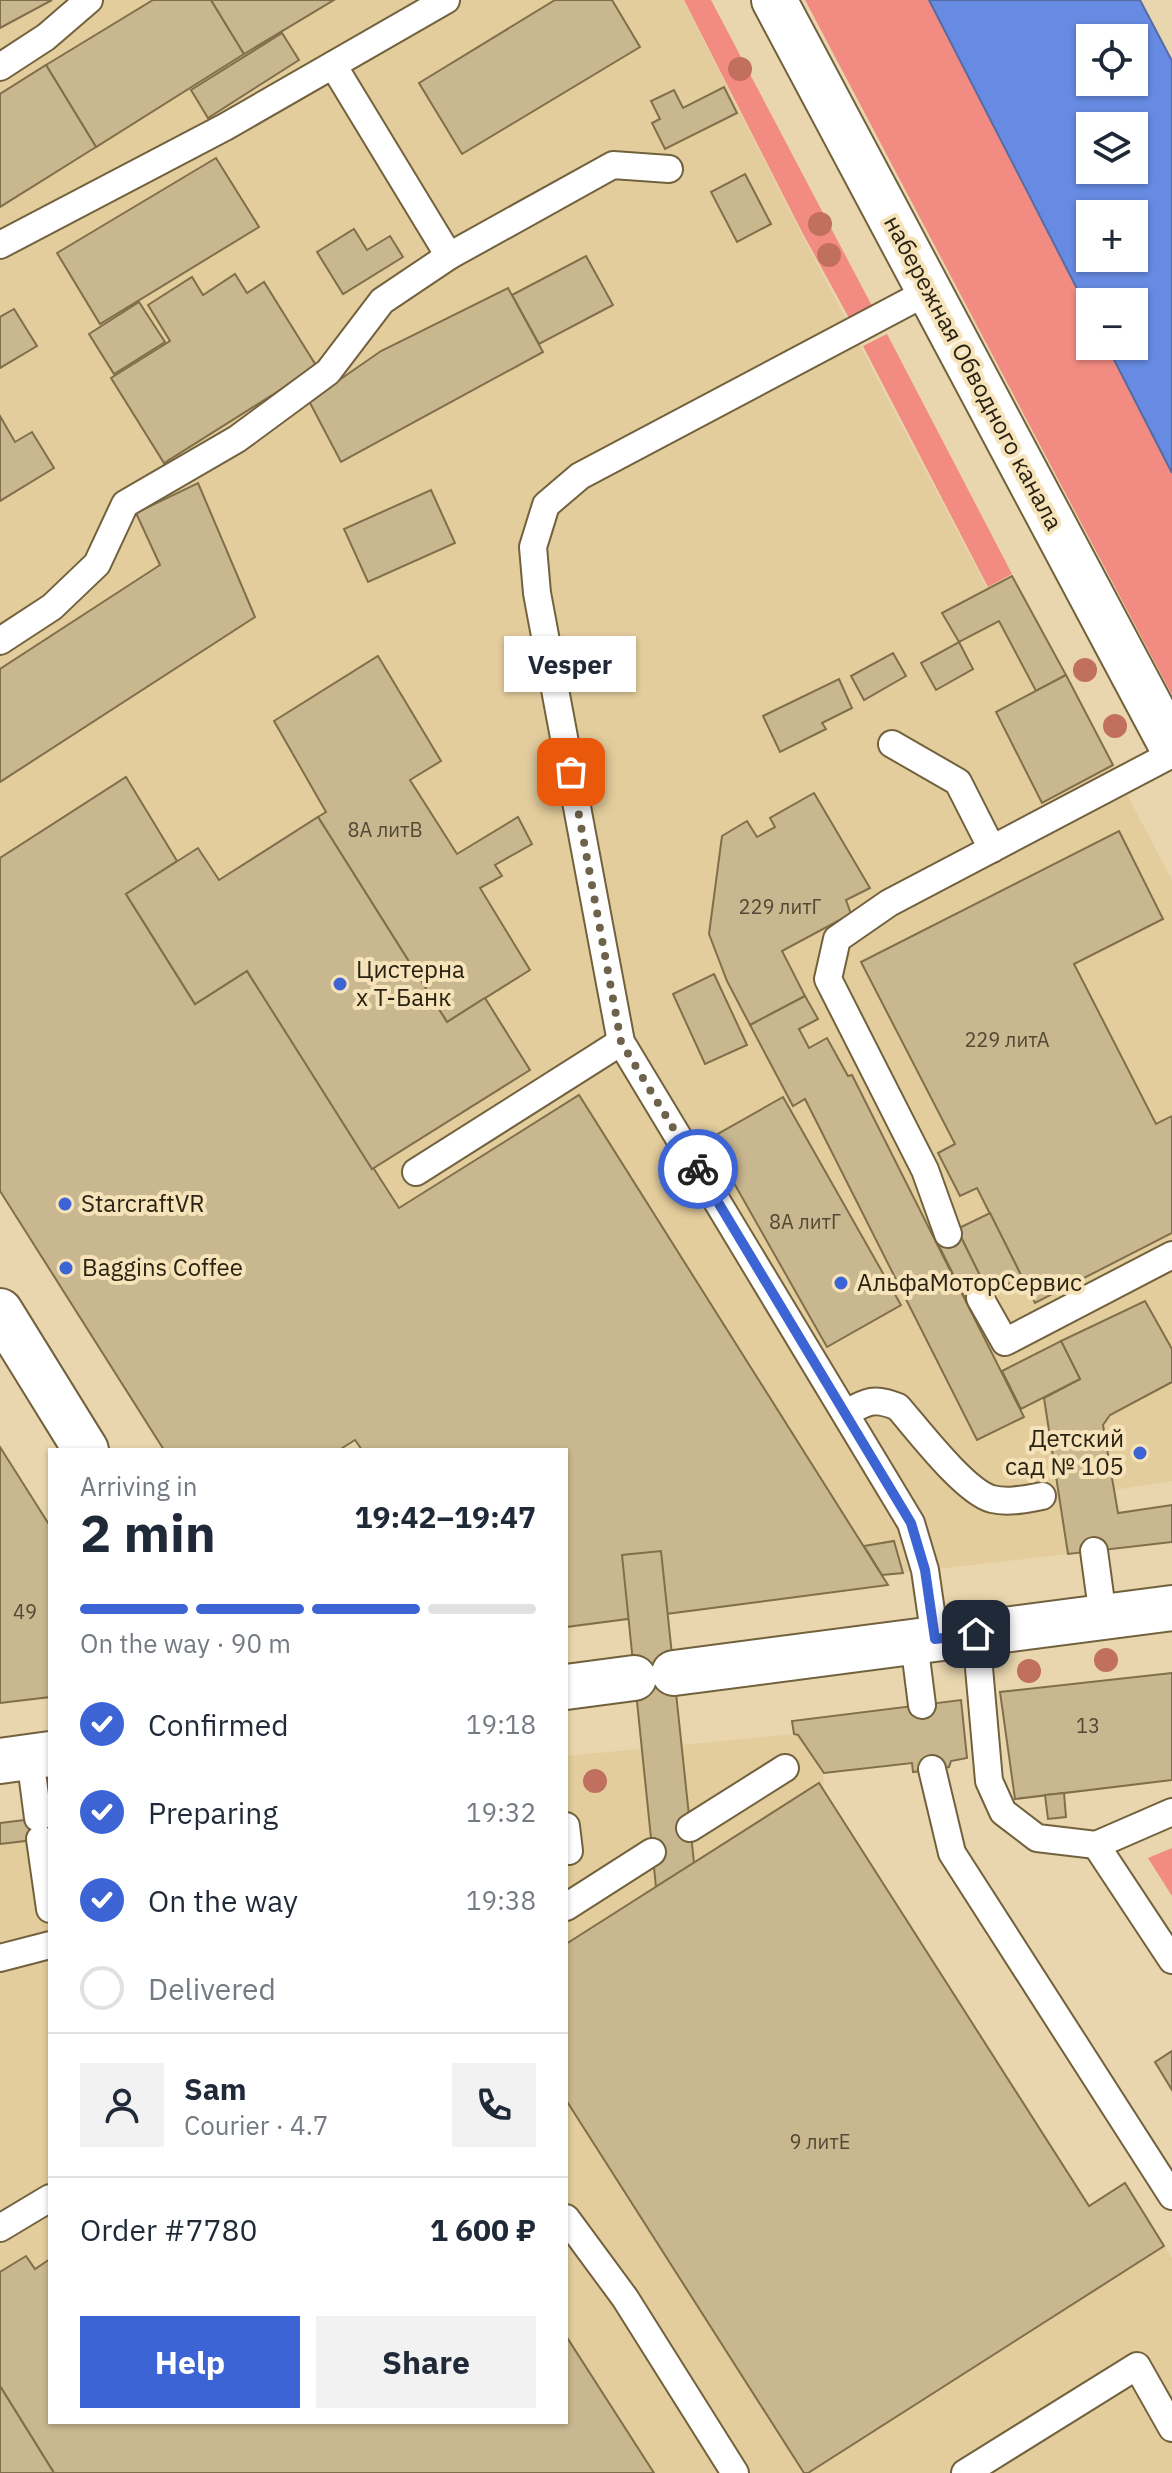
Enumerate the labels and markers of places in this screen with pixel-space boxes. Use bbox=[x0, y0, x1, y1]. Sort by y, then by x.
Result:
callout: Vesper bbox=[505, 636, 637, 692]
pin bbox=[537, 738, 605, 806]
place label: Цистерна х Т-Банк bbox=[356, 953, 465, 1013]
marker: Цистерна х Т-Банк bbox=[331, 975, 349, 993]
place label: StarcraftVR bbox=[81, 1187, 205, 1219]
marker: StarcraftVR bbox=[56, 1195, 74, 1213]
place label: Baggins Coffee bbox=[82, 1251, 243, 1283]
marker: Baggins Coffee bbox=[57, 1259, 75, 1277]
place label: АльфаМоторСервис bbox=[857, 1266, 1082, 1298]
marker: АльфаМоторСервис bbox=[832, 1274, 850, 1292]
place label: Детский сад № 105 bbox=[1005, 1422, 1124, 1482]
marker: Детский сад № 105 bbox=[1131, 1444, 1149, 1462]
pin bbox=[942, 1600, 1010, 1668]

